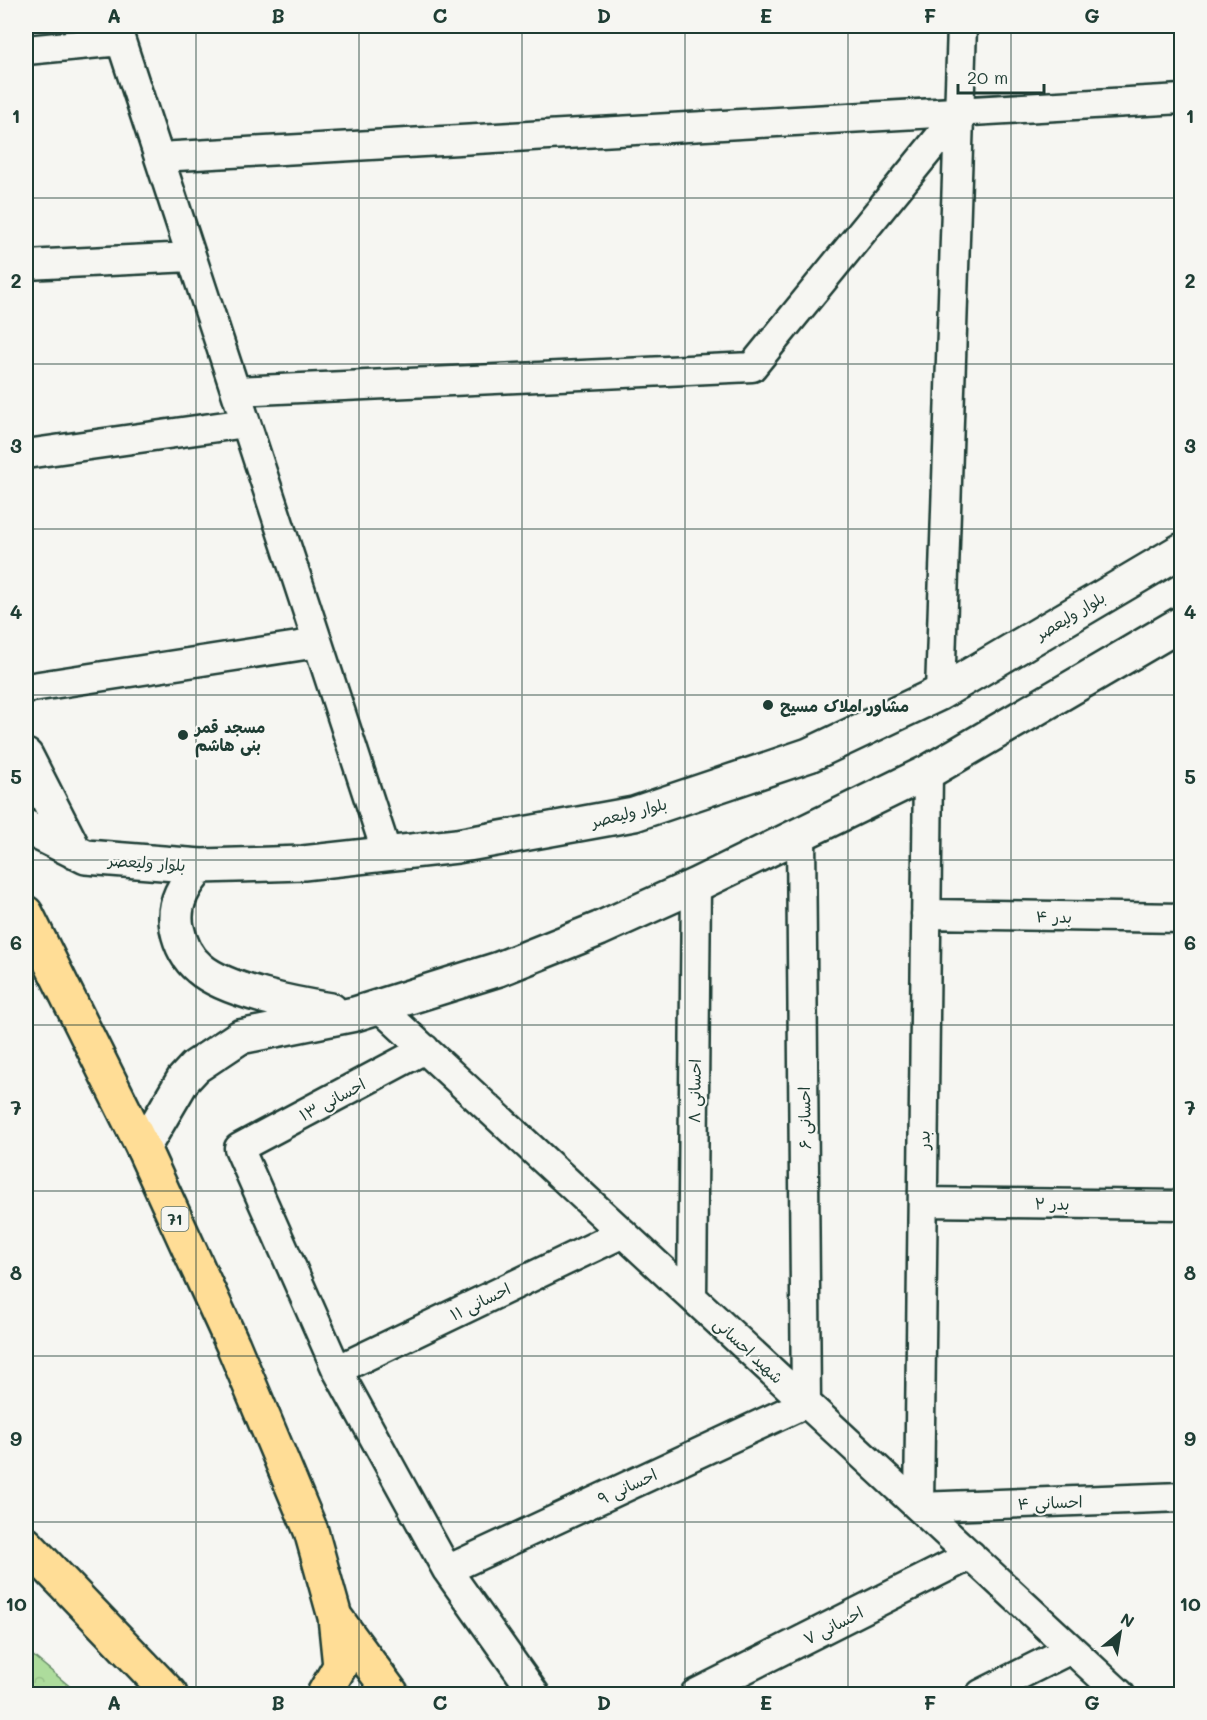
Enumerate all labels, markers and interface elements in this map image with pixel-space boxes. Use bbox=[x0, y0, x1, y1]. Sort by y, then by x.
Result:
text: A bbox=[107, 2, 121, 28]
text: B bbox=[271, 2, 285, 28]
text: C bbox=[433, 2, 448, 28]
text: D bbox=[597, 2, 611, 28]
text: E bbox=[760, 2, 772, 28]
text: F bbox=[924, 2, 937, 28]
text: G bbox=[1084, 2, 1100, 28]
scale bar bbox=[958, 57, 1044, 95]
text: 20 m bbox=[967, 65, 1008, 89]
text: 1 bbox=[12, 102, 20, 128]
text: 1 bbox=[1186, 102, 1194, 128]
text: 2 bbox=[10, 267, 22, 293]
text: 2 bbox=[1184, 267, 1196, 293]
text: 3 bbox=[10, 432, 22, 458]
text: 3 bbox=[1184, 432, 1196, 458]
street label: بلوار ولیعصر bbox=[1030, 586, 1109, 646]
text: 4 bbox=[10, 598, 23, 624]
text: 4 bbox=[1184, 598, 1197, 624]
place label: مشاور املاک مسیح bbox=[780, 695, 909, 717]
marker: مشاور املاک مسیح bbox=[761, 698, 775, 712]
place label: مسجد قمر بنی هاشم bbox=[193, 716, 265, 758]
marker: مسجد قمر بنی هاشم bbox=[176, 728, 190, 742]
text: 5 bbox=[10, 763, 22, 789]
text: 5 bbox=[1184, 763, 1196, 789]
street label: بلوار ولیعصر bbox=[587, 792, 669, 833]
street label: بلوار ولیعصر bbox=[106, 849, 186, 876]
street label: بدر ۴ bbox=[1036, 905, 1072, 927]
text: 6 bbox=[10, 929, 22, 955]
text: 6 bbox=[1184, 929, 1196, 955]
street label: احسانی ۸ bbox=[683, 1059, 706, 1123]
street label: احسانی ۱۳ bbox=[295, 1073, 369, 1126]
street label: احسانی ۶ bbox=[793, 1086, 816, 1149]
text: 7 bbox=[10, 1094, 22, 1120]
text: 7 bbox=[1184, 1094, 1196, 1120]
street label: بدر bbox=[912, 1130, 934, 1152]
street label: بدر ۲ bbox=[1034, 1192, 1070, 1214]
road number: 71 bbox=[162, 1207, 188, 1231]
text: 8 bbox=[10, 1259, 22, 1285]
text: 8 bbox=[1184, 1259, 1196, 1285]
street label: احسانی ۱۱ bbox=[446, 1277, 514, 1325]
street label: شهید احسانی bbox=[709, 1312, 788, 1388]
text: 9 bbox=[10, 1425, 22, 1451]
text: 9 bbox=[1184, 1425, 1196, 1451]
street label: احسانی ۹ bbox=[594, 1463, 660, 1510]
street label: احسانی ۴ bbox=[1017, 1490, 1083, 1515]
text: 10 bbox=[5, 1590, 27, 1616]
text: 10 bbox=[1179, 1590, 1201, 1616]
street label: احسانی ۷ bbox=[800, 1601, 867, 1650]
north arrow bbox=[1090, 1603, 1150, 1663]
text: N bbox=[1117, 1607, 1138, 1632]
text: A bbox=[107, 1689, 121, 1715]
text: B bbox=[271, 1689, 285, 1715]
text: C bbox=[433, 1689, 448, 1715]
text: D bbox=[597, 1689, 611, 1715]
text: E bbox=[760, 1689, 772, 1715]
text: F bbox=[924, 1689, 937, 1715]
text: G bbox=[1084, 1689, 1100, 1715]

